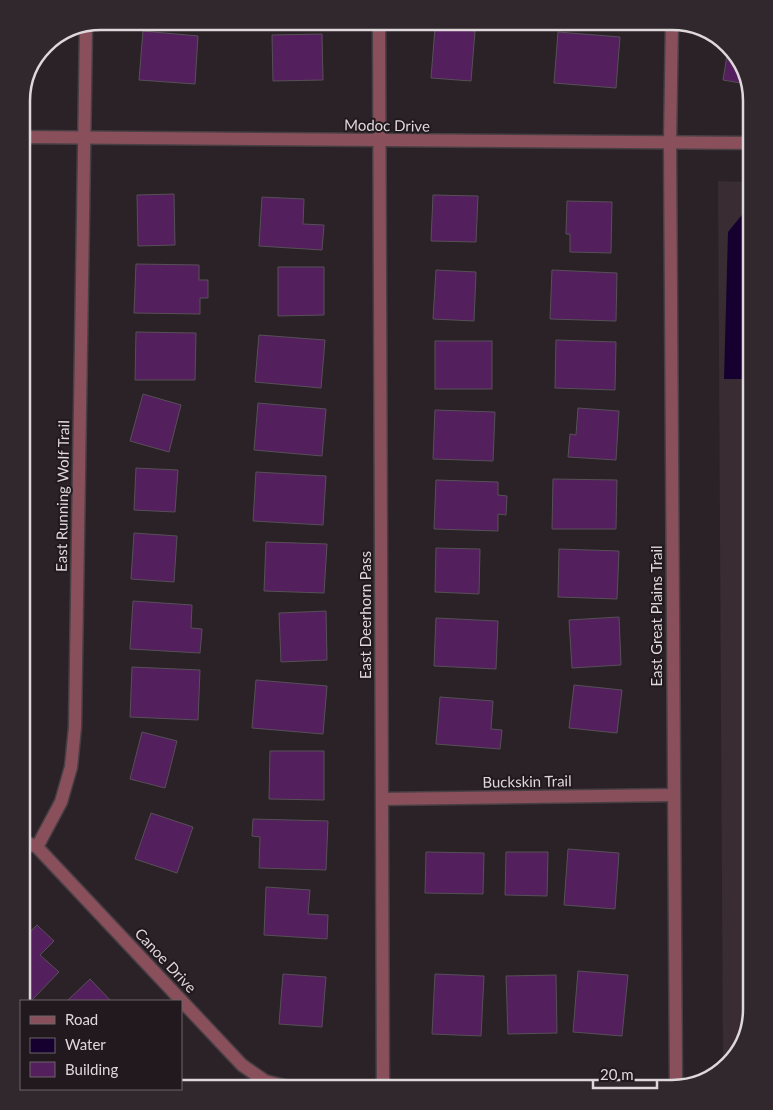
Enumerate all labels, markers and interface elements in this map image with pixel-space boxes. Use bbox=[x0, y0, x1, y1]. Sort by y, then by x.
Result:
street label: Modoc Drive bbox=[344, 115, 430, 135]
street label: East Running Wolf Trail bbox=[52, 420, 72, 572]
street label: East Great Plains Trail bbox=[647, 545, 665, 687]
street label: East Deerhorn Pass bbox=[356, 551, 374, 679]
street label: Buckskin Trail bbox=[482, 771, 572, 791]
street label: Canoe Drive bbox=[131, 924, 201, 996]
legend bbox=[20, 1000, 182, 1090]
text: Road bbox=[65, 1010, 98, 1028]
text: Water bbox=[65, 1035, 106, 1053]
scale bar bbox=[593, 1058, 657, 1090]
text: Building bbox=[65, 1060, 118, 1078]
text: 20 m bbox=[600, 1065, 634, 1083]

